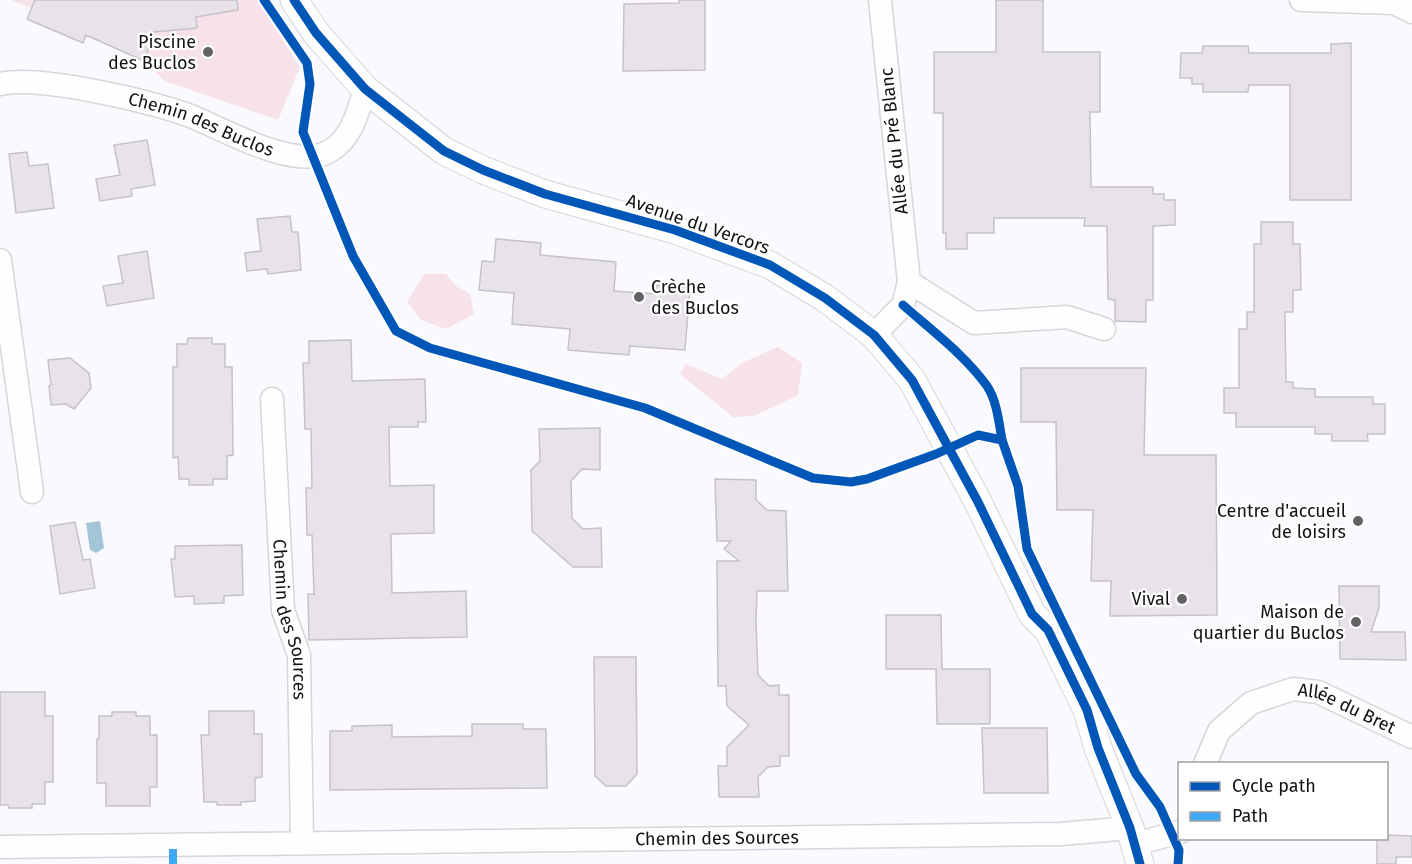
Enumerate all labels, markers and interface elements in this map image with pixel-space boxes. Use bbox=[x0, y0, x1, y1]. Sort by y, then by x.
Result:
place label: Piscine des Buclos bbox=[108, 31, 196, 74]
marker: Piscine des Buclos bbox=[201, 45, 215, 59]
street label: Allée du Pré Blanc bbox=[875, 66, 913, 215]
street label: Chemin des Buclos bbox=[126, 88, 276, 161]
street label: Avenue du Vercors bbox=[623, 189, 773, 259]
place label: Crèche des Buclos bbox=[651, 276, 739, 319]
marker: Crèche des Buclos bbox=[632, 290, 646, 304]
place label: Centre d'accueil de loisirs bbox=[1217, 500, 1346, 543]
marker: Centre d'accueil de loisirs bbox=[1351, 514, 1365, 528]
street label: Chemin des Sources bbox=[268, 538, 311, 700]
place label: Vival bbox=[1131, 588, 1170, 610]
marker: Vival bbox=[1175, 592, 1189, 606]
place label: Maison de quartier du Buclos bbox=[1193, 601, 1344, 644]
marker: Maison de quartier du Buclos bbox=[1349, 615, 1363, 629]
street label: Allée du Bret bbox=[1297, 679, 1400, 739]
legend bbox=[1178, 762, 1388, 840]
text: Cycle path bbox=[1232, 775, 1316, 797]
text: Path bbox=[1232, 805, 1268, 827]
street label: Chemin des Sources bbox=[635, 826, 799, 850]

